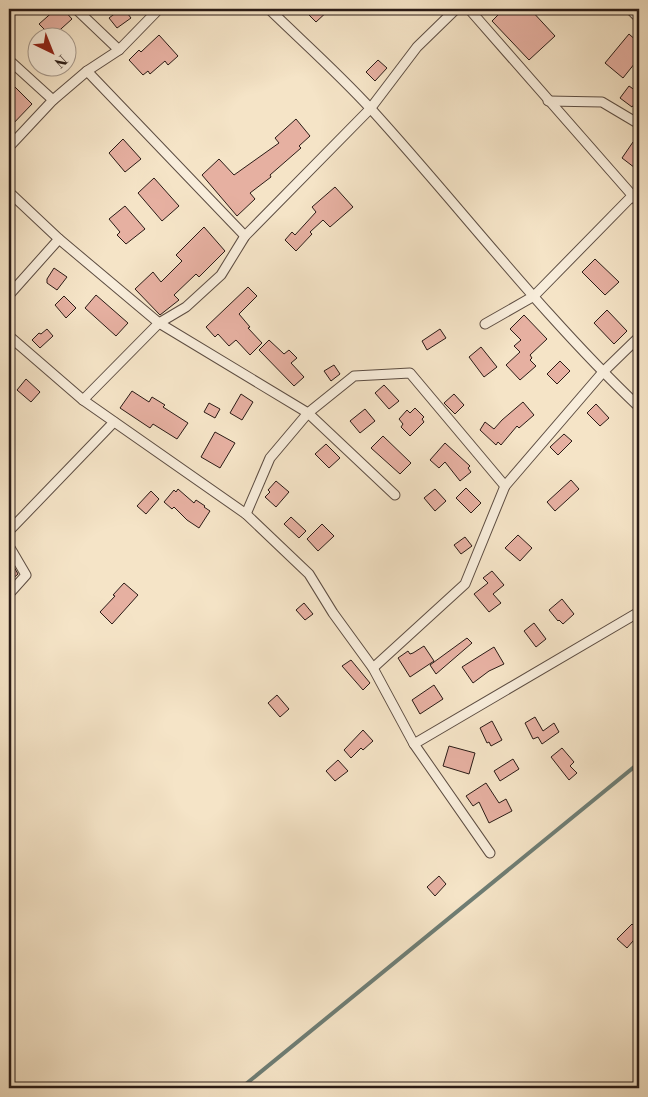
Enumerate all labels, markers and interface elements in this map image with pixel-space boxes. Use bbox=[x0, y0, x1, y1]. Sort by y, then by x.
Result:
north arrow bbox=[28, 28, 78, 78]
text: N bbox=[50, 50, 70, 71]

